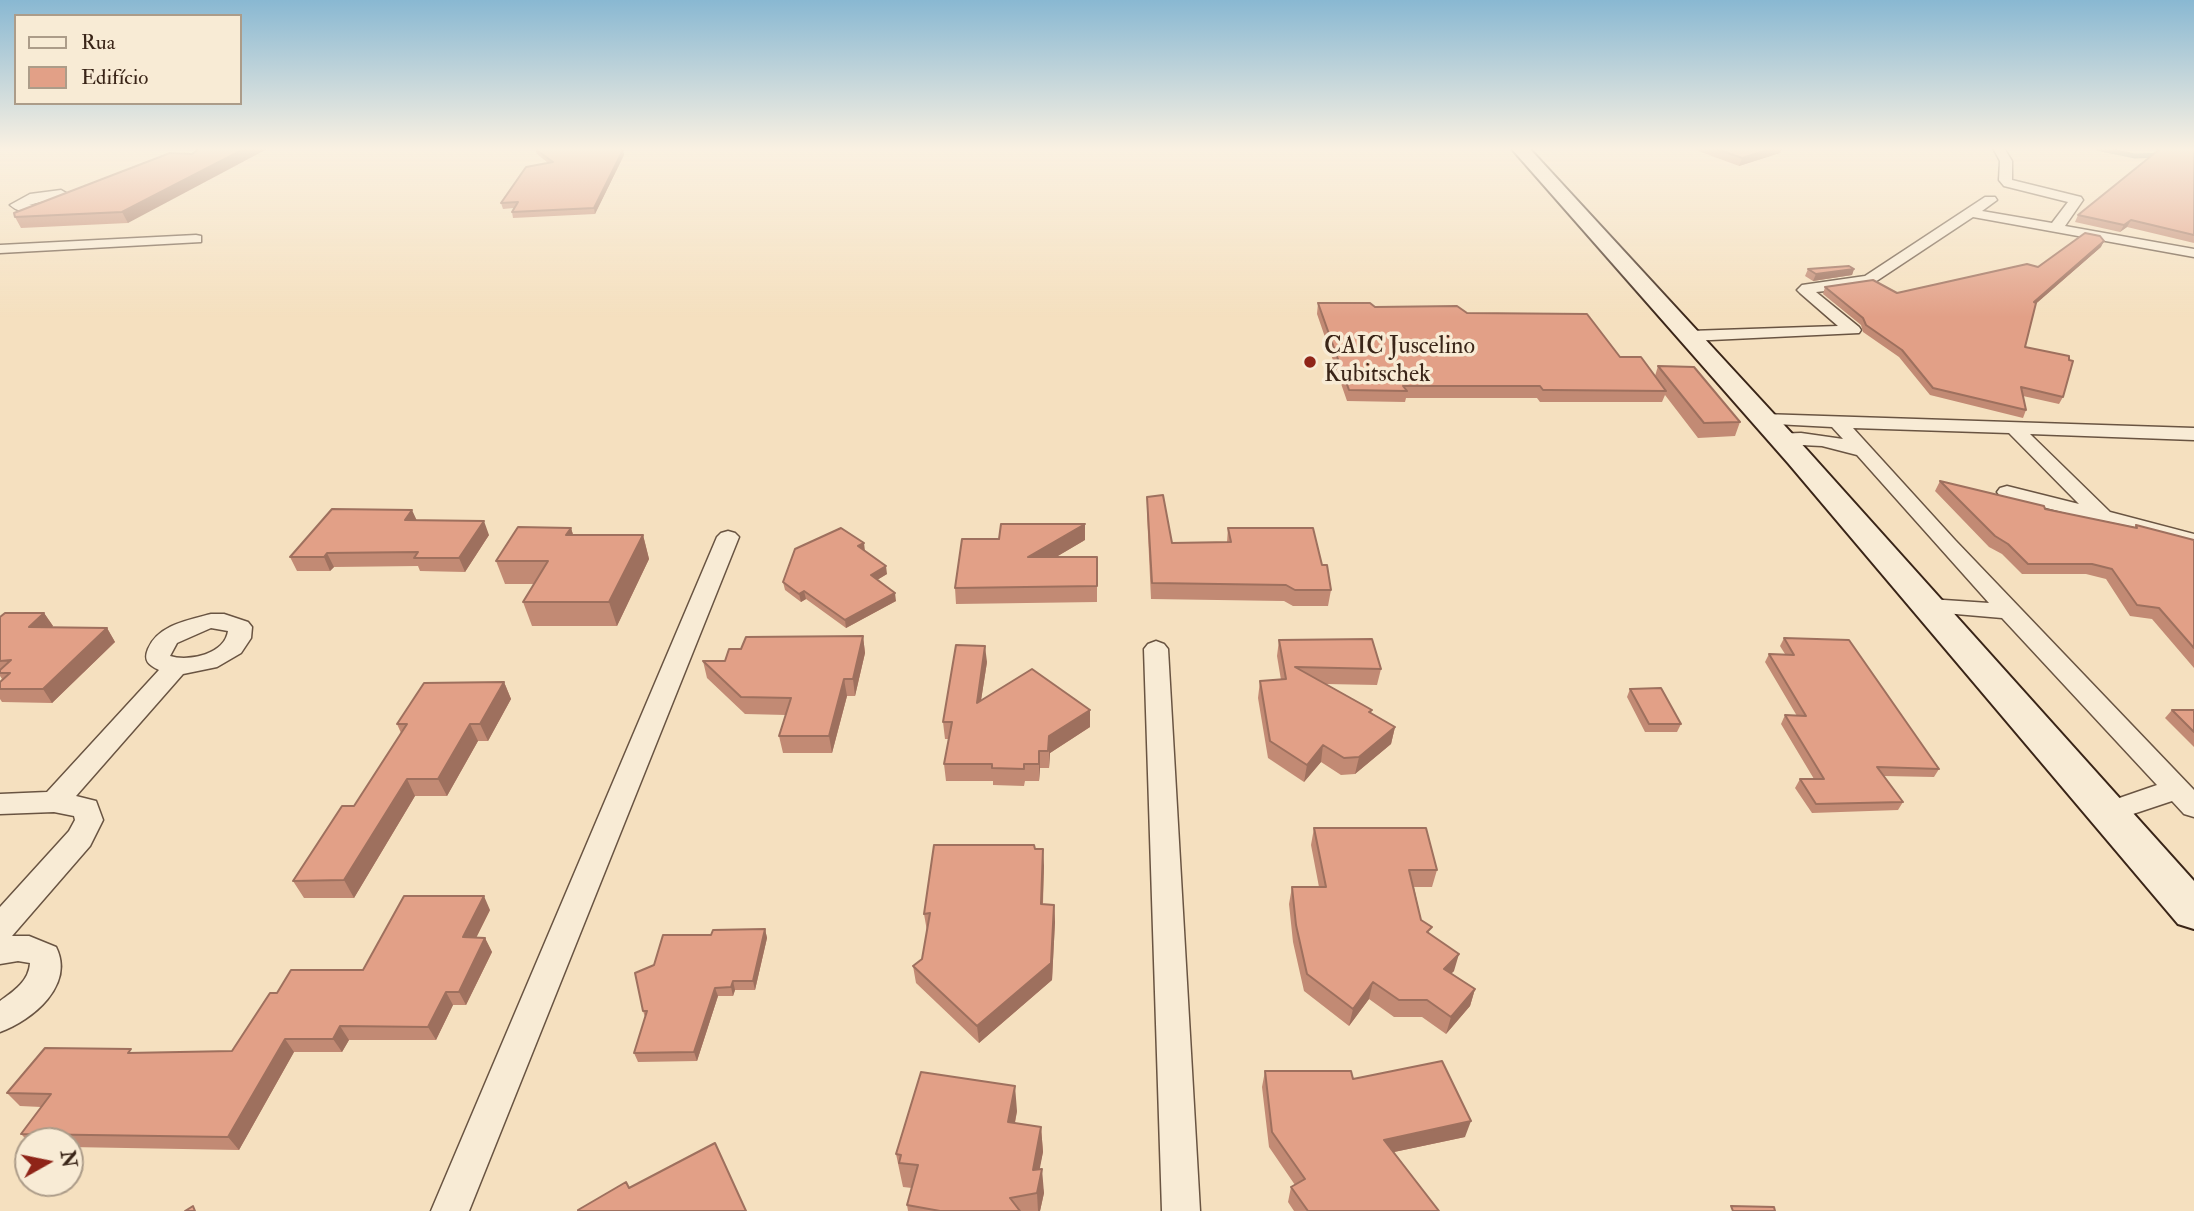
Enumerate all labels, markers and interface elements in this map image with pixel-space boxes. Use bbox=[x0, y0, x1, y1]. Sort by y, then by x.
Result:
legend bbox=[14, 14, 242, 105]
text: Rua bbox=[81, 29, 115, 56]
text: Edifício bbox=[81, 64, 148, 91]
place label: CAIC Juscelino Kubitschek bbox=[1324, 334, 1475, 390]
marker: CAIC Juscelino Kubitschek bbox=[1302, 354, 1318, 370]
north arrow bbox=[14, 1127, 84, 1197]
text: N bbox=[55, 1149, 81, 1169]

